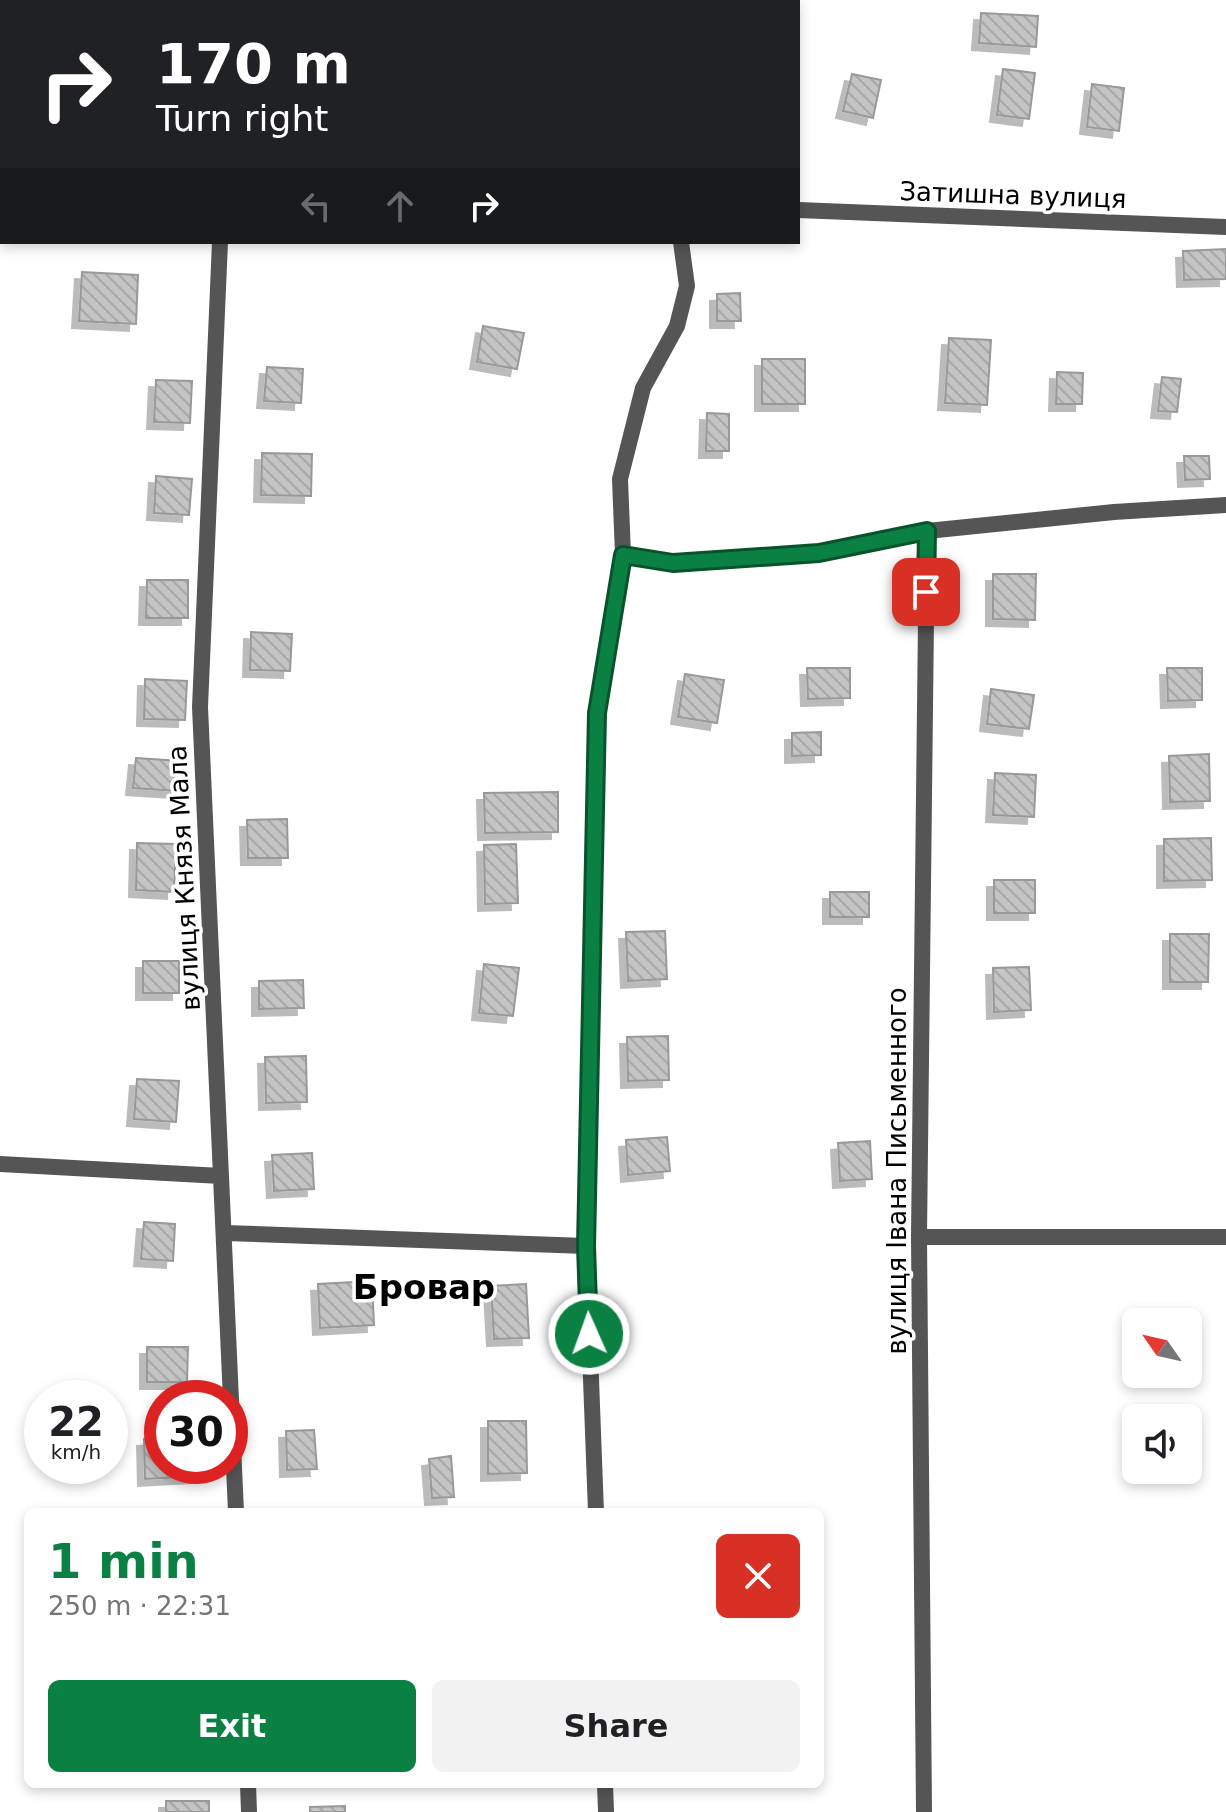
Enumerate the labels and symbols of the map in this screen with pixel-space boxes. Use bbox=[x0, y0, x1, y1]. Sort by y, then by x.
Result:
street label: Затишна вулиця bbox=[899, 176, 1127, 214]
pin bbox=[892, 558, 960, 626]
street label: вулиця Князя Мала bbox=[162, 745, 206, 1011]
street label: вулиця Івана Письменного bbox=[882, 987, 912, 1355]
district label: Бровар bbox=[353, 1267, 495, 1307]
position arrow bbox=[547, 1292, 631, 1376]
north arrow bbox=[1122, 1308, 1202, 1388]
speed limit sign: 30 bbox=[144, 1380, 248, 1484]

